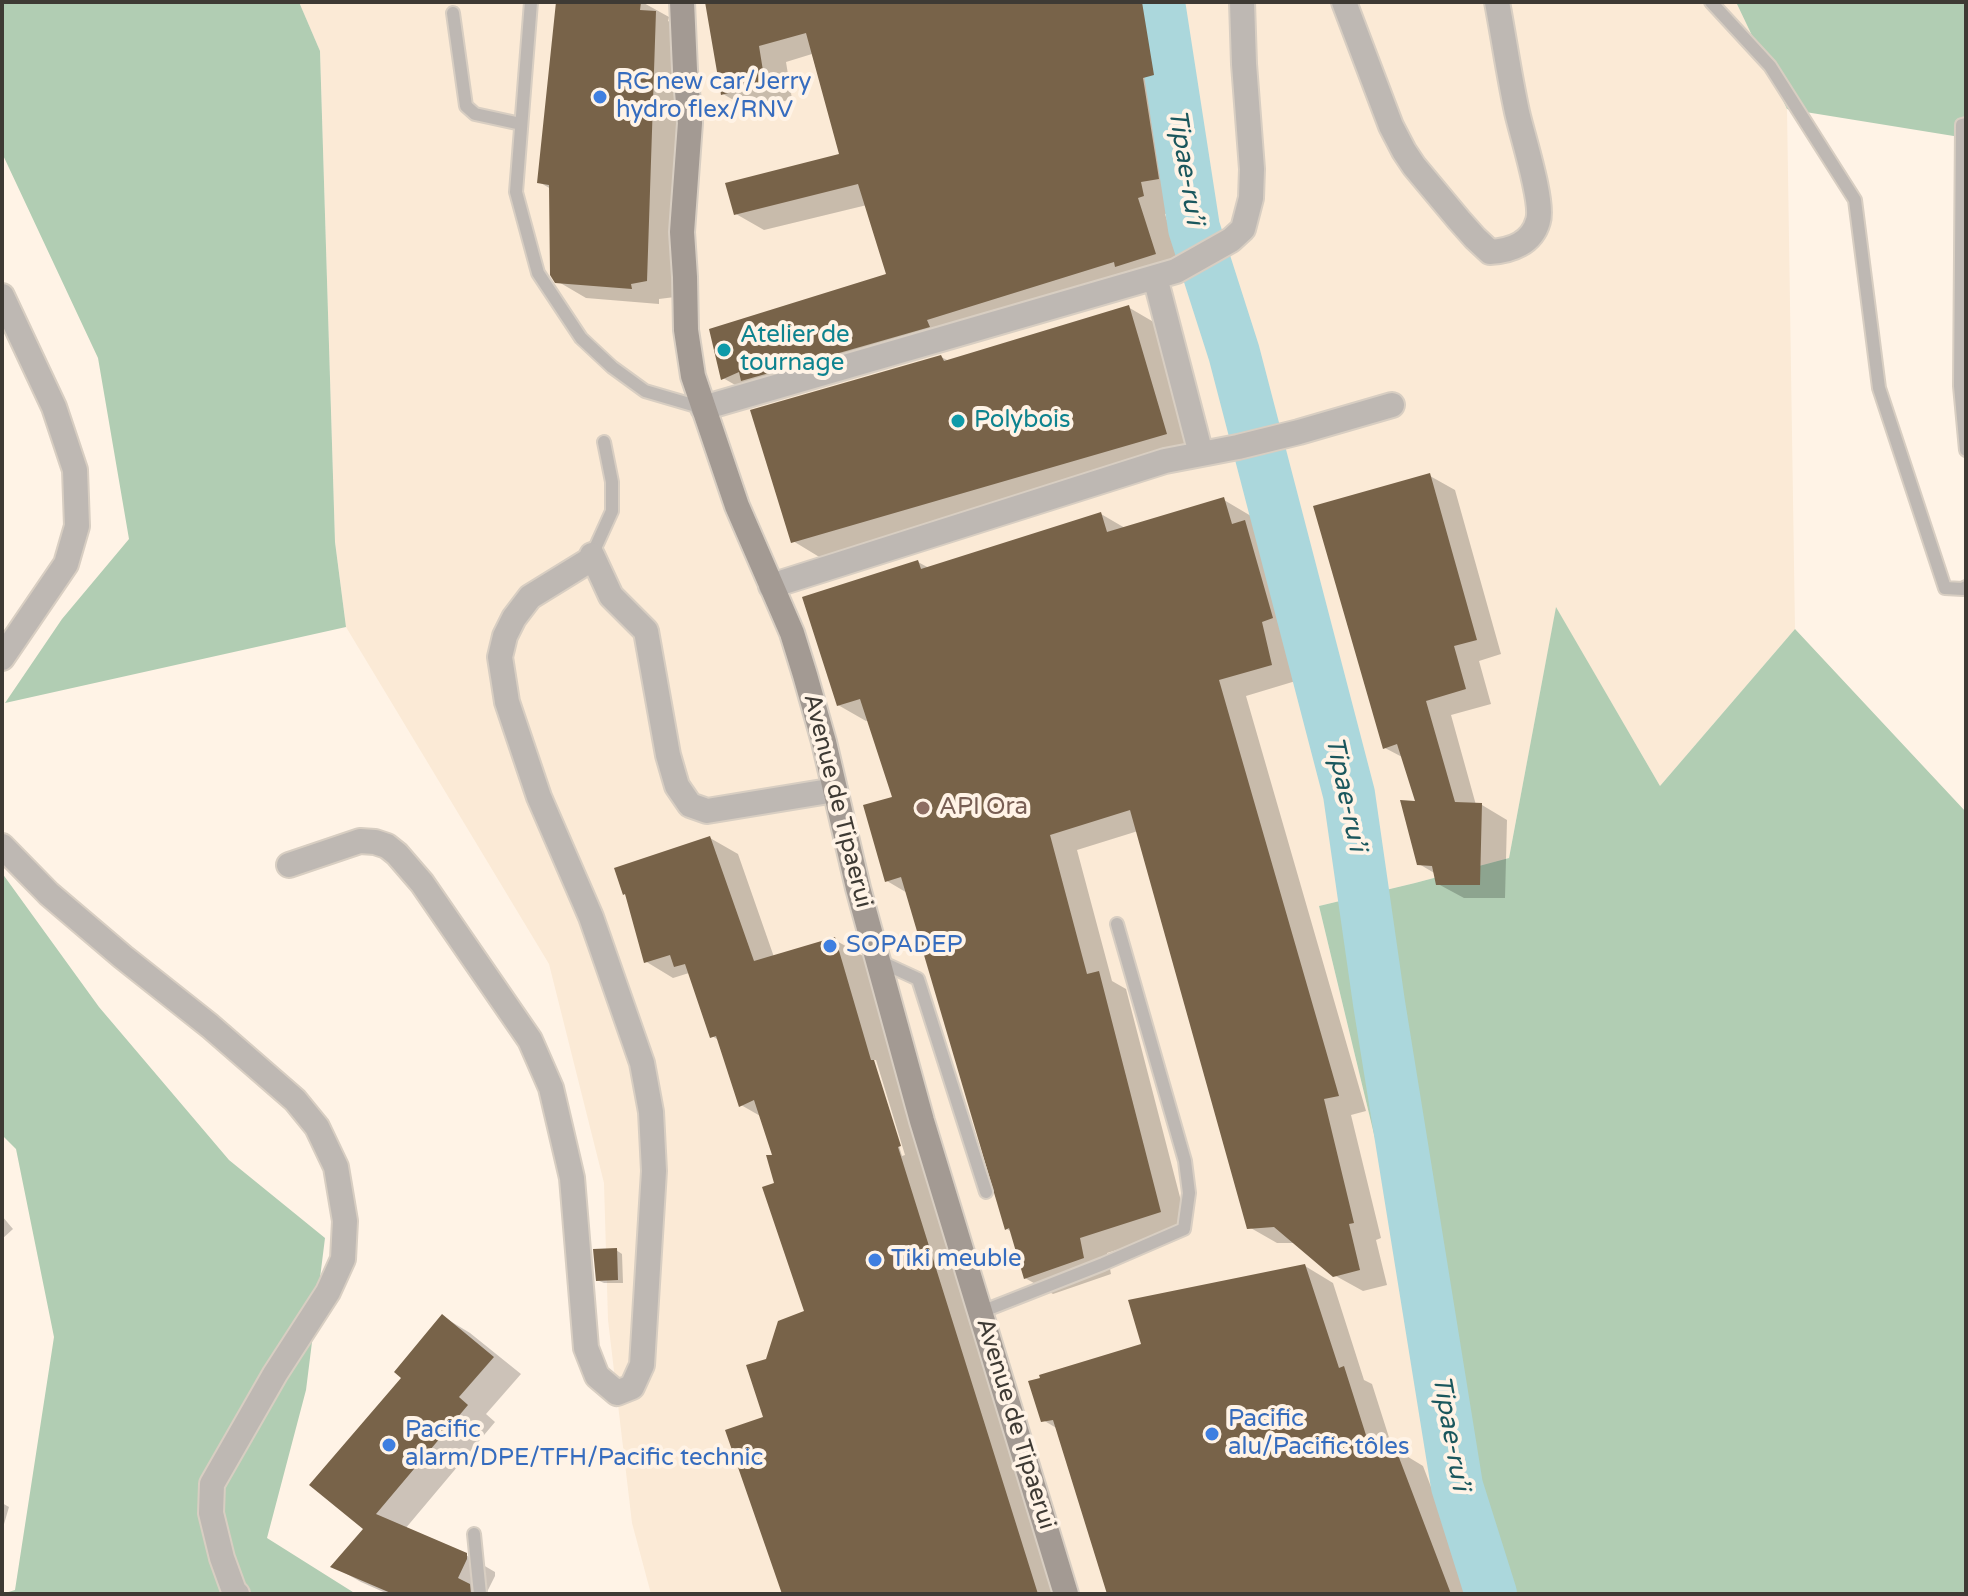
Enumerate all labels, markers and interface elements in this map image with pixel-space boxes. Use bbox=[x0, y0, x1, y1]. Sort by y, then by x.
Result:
place label: RC new car/Jerry hydro flex/RNV bbox=[616, 69, 811, 125]
marker: RC new car/Jerry hydro flex/RNV bbox=[591, 88, 609, 106]
water label: Tipae-ru’i bbox=[1160, 107, 1210, 227]
place label: Atelier de tournage bbox=[740, 322, 850, 378]
marker: Atelier de tournage bbox=[715, 341, 733, 359]
place label: Polybois bbox=[974, 407, 1070, 435]
marker: Polybois bbox=[949, 412, 967, 430]
street label: Avenue de Tipaerui bbox=[796, 691, 878, 911]
water label: Tipae-ru’i bbox=[1318, 734, 1372, 854]
place label: API Ora bbox=[939, 794, 1028, 822]
marker: API Ora bbox=[914, 799, 932, 817]
place label: SOPADEP bbox=[846, 932, 963, 960]
marker: SOPADEP bbox=[821, 937, 839, 955]
place label: Tiki meuble bbox=[891, 1246, 1022, 1274]
marker: Tiki meuble bbox=[866, 1251, 884, 1269]
street label: Avenue de Tipaerui bbox=[969, 1315, 1061, 1533]
water label: Tipae-ru’i bbox=[1425, 1373, 1475, 1493]
place label: Pacific alu/Pacific tôles bbox=[1228, 1406, 1409, 1462]
place label: Pacific alarm/DPE/TFH/Pacific technic bbox=[405, 1417, 763, 1473]
marker: Pacific alu/Pacific tôles bbox=[1203, 1425, 1221, 1443]
marker: Pacific alarm/DPE/TFH/Pacific technic bbox=[380, 1436, 398, 1454]

